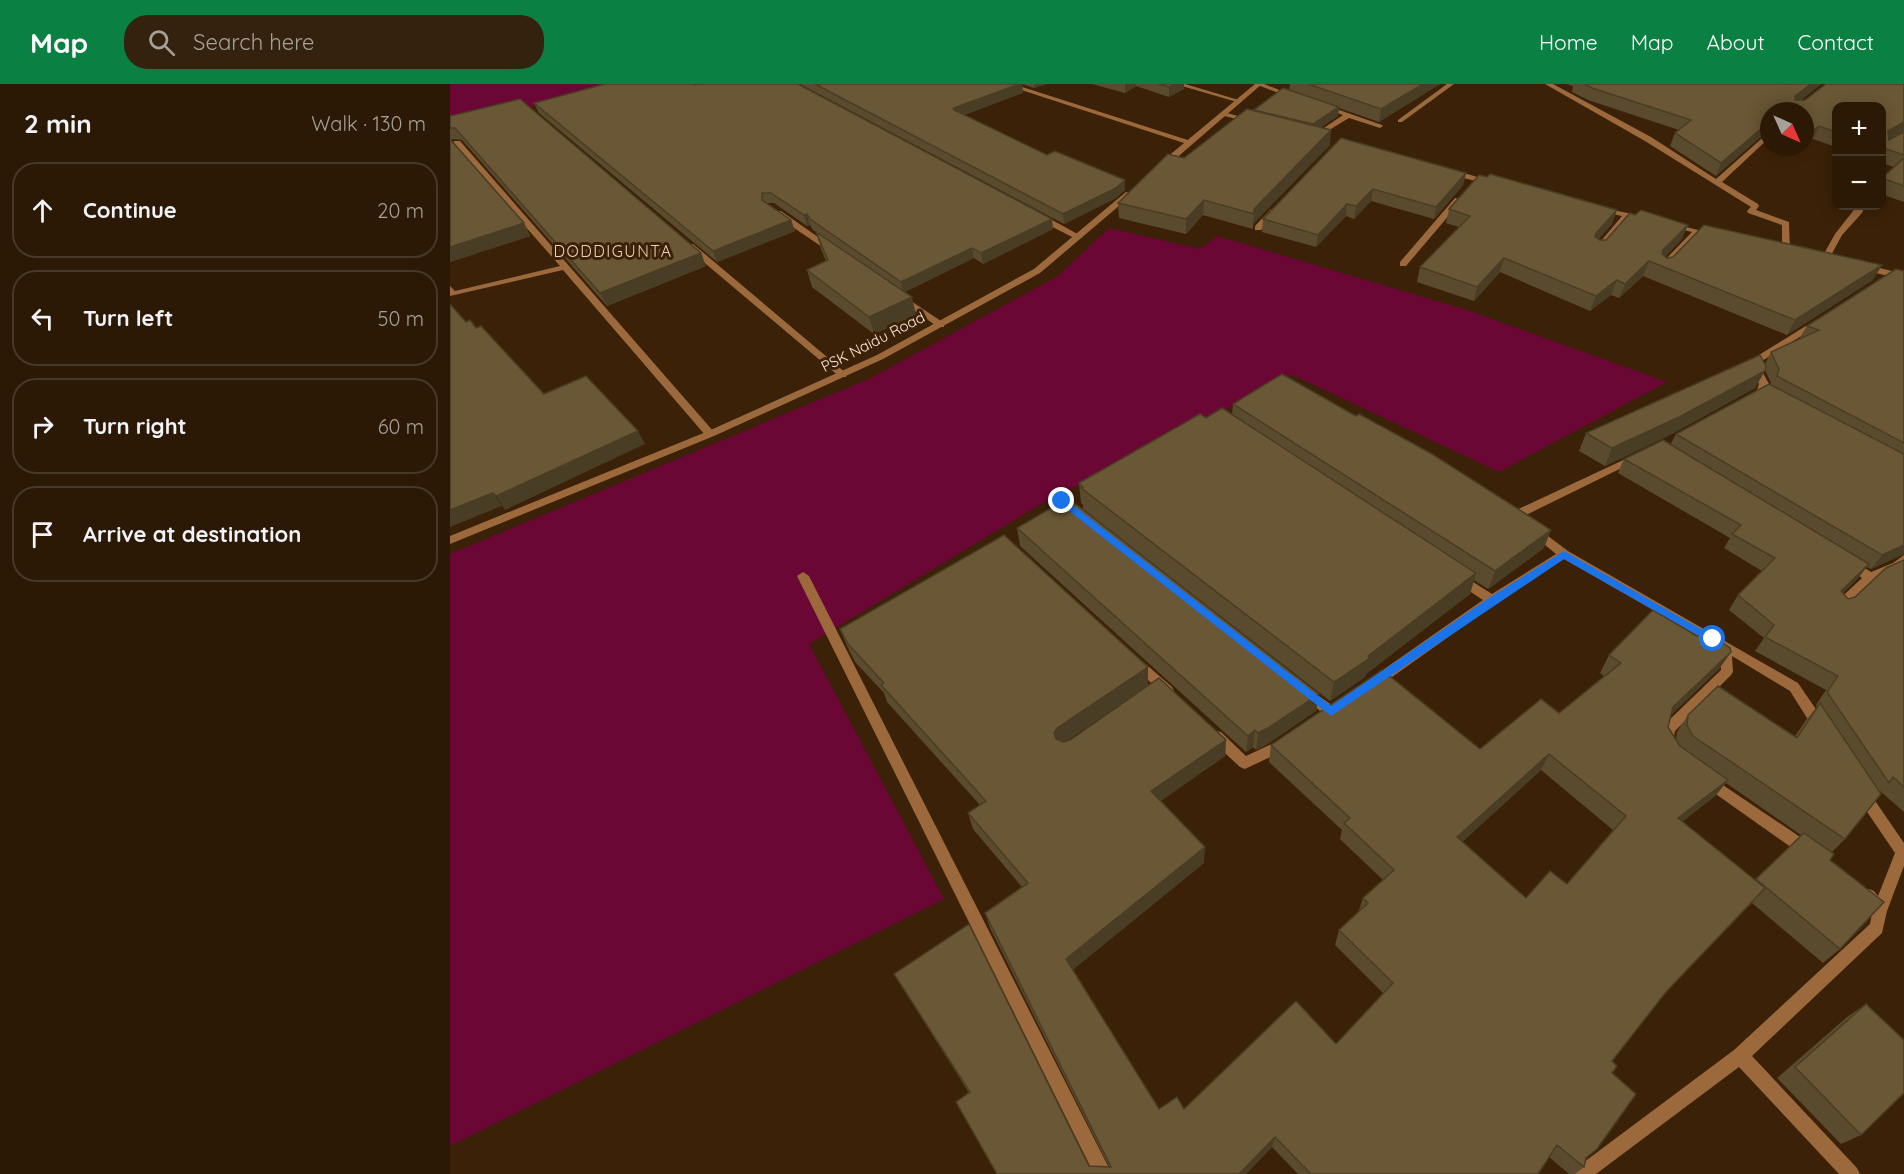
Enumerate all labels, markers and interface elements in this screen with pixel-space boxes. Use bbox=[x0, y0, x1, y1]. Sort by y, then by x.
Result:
search box bbox=[124, 15, 544, 69]
text: Map bbox=[30, 25, 88, 60]
icon: search bbox=[145, 26, 178, 59]
text: Search here bbox=[193, 28, 315, 56]
text: Home bbox=[1539, 29, 1598, 55]
text: Map bbox=[1631, 29, 1674, 55]
text: About bbox=[1707, 29, 1765, 55]
text: Contact bbox=[1798, 29, 1874, 55]
north arrow bbox=[1760, 102, 1814, 156]
map controls bbox=[1832, 102, 1886, 210]
button: + bbox=[1832, 102, 1886, 156]
text: 2 min bbox=[24, 107, 92, 140]
text: Walk · 130 m bbox=[311, 111, 426, 136]
button: − bbox=[1832, 156, 1886, 210]
icon: ahead bbox=[26, 194, 59, 227]
text: Continue bbox=[83, 196, 177, 224]
text: 20 m bbox=[377, 198, 424, 223]
district label: DODDIGUNTA bbox=[553, 241, 673, 261]
icon: left bbox=[26, 302, 59, 335]
text: Turn left bbox=[83, 304, 173, 332]
text: 50 m bbox=[378, 306, 424, 331]
street label: PSK Naidu Road bbox=[818, 307, 928, 376]
icon: right bbox=[26, 410, 59, 443]
text: Turn right bbox=[83, 412, 187, 440]
text: 60 m bbox=[378, 414, 424, 439]
route end bbox=[1048, 487, 1074, 513]
icon: arrive bbox=[26, 518, 59, 551]
text: Arrive at destination bbox=[83, 520, 301, 548]
route start bbox=[1699, 625, 1725, 651]

